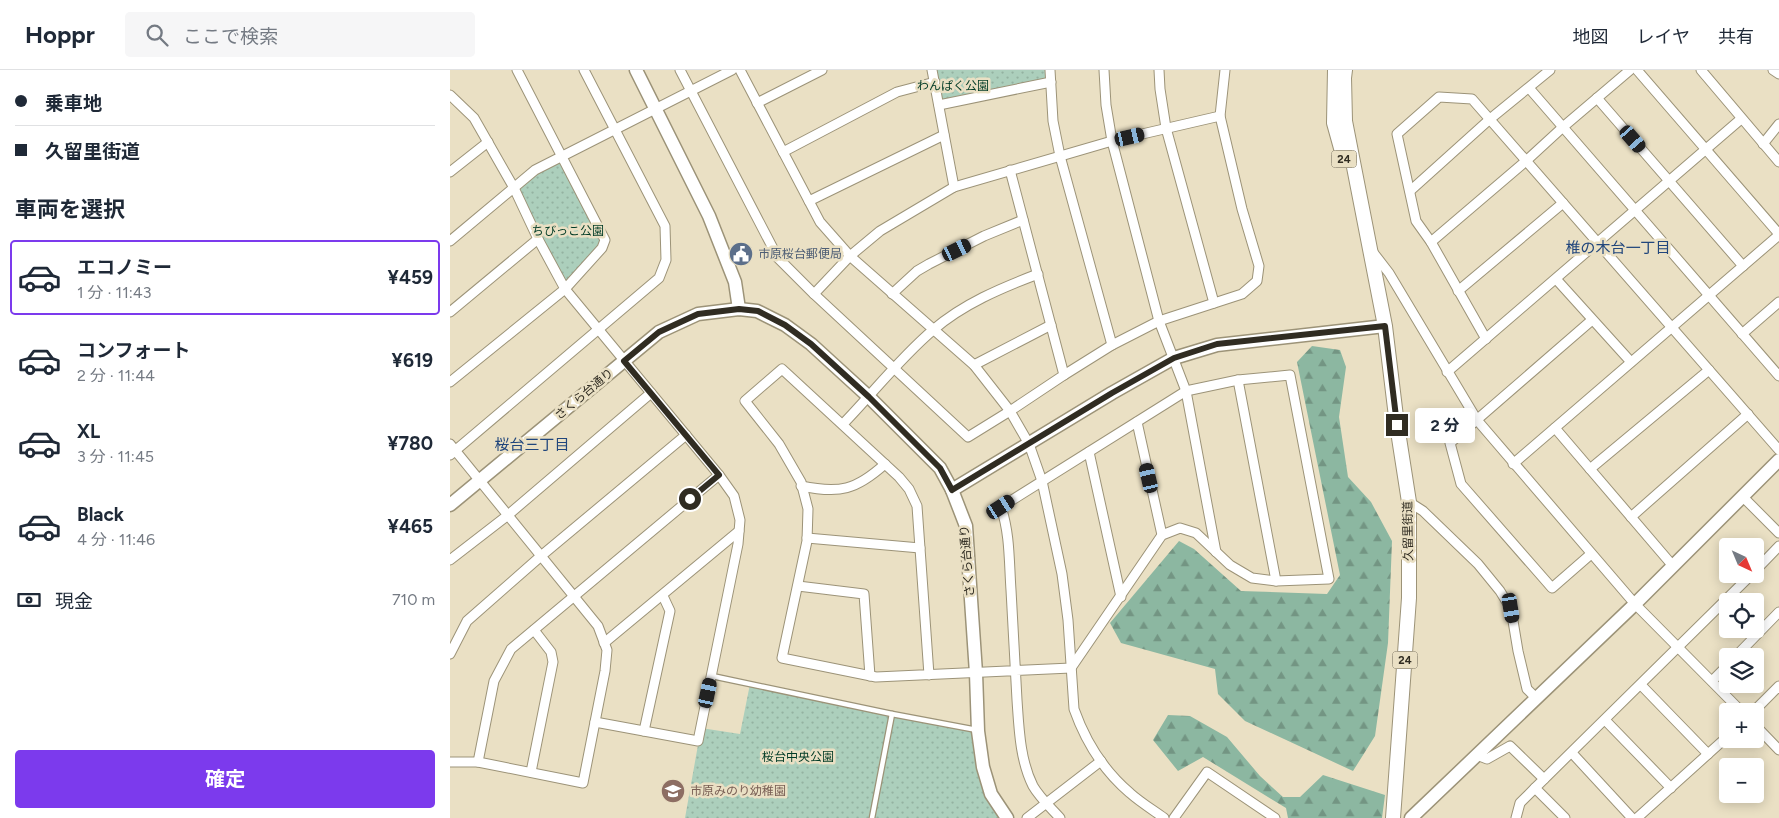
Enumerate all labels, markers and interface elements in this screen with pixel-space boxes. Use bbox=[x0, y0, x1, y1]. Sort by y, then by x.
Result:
search box bbox=[125, 12, 475, 57]
text: Hoppr bbox=[25, 20, 95, 49]
icon: search bbox=[143, 21, 171, 49]
text: ここで検索 bbox=[183, 25, 278, 48]
text: 地図 bbox=[1573, 26, 1609, 48]
text: レイヤ bbox=[1637, 26, 1690, 48]
text: 共有 bbox=[1718, 26, 1754, 48]
park label: わんぱく公園 bbox=[917, 79, 989, 93]
text: 乗車地 bbox=[45, 92, 102, 115]
car bbox=[1617, 123, 1648, 155]
car bbox=[1113, 126, 1146, 148]
text: 久留里街道 bbox=[45, 140, 140, 163]
road number: 24 bbox=[1332, 150, 1356, 168]
text: 車両を選択 bbox=[15, 196, 125, 223]
park label: ちびっこ公園 bbox=[532, 224, 604, 238]
car bbox=[940, 237, 973, 263]
district label: 椎の木台一丁目 bbox=[1565, 239, 1671, 257]
public building icon: 市原桜台郵便局 bbox=[728, 241, 754, 267]
place label: 市原桜台郵便局 bbox=[758, 247, 842, 261]
icon: car bbox=[17, 255, 62, 300]
text: エコノミー bbox=[77, 256, 172, 279]
text: ¥459 bbox=[388, 266, 433, 289]
text: 1 分 · 11:43 bbox=[77, 283, 151, 302]
icon: car bbox=[17, 338, 62, 383]
text: コンフォート bbox=[77, 339, 190, 362]
text: ¥619 bbox=[392, 349, 433, 372]
street label: さくら台通り bbox=[552, 365, 616, 423]
text: 2 分 · 11:44 bbox=[77, 366, 155, 385]
callout: 2 分 bbox=[1414, 408, 1474, 442]
route end bbox=[1386, 414, 1408, 436]
text: 2 分 bbox=[1430, 416, 1460, 435]
text: XL bbox=[77, 420, 100, 443]
icon: car bbox=[17, 421, 62, 466]
text: ¥780 bbox=[387, 432, 433, 455]
district label: 桜台三丁目 bbox=[494, 436, 570, 454]
text: 3 分 · 11:45 bbox=[77, 447, 154, 466]
car bbox=[1138, 462, 1159, 494]
route start bbox=[679, 488, 701, 510]
car bbox=[984, 493, 1017, 521]
street label: 久留里街道 bbox=[1400, 501, 1416, 561]
text: Black bbox=[77, 503, 124, 526]
icon: car bbox=[17, 504, 62, 549]
text: ¥465 bbox=[388, 515, 433, 538]
street label: さくら台通り bbox=[957, 525, 977, 597]
text: 4 分 · 11:46 bbox=[77, 530, 155, 549]
north arrow bbox=[1719, 538, 1764, 582]
map controls bbox=[1719, 538, 1764, 803]
icon: cash bbox=[15, 586, 43, 614]
text: 現金 bbox=[55, 590, 93, 613]
text: 710 m bbox=[392, 590, 435, 609]
car bbox=[1501, 592, 1520, 624]
button: locate bbox=[1719, 593, 1764, 638]
button: layers bbox=[1719, 648, 1764, 693]
road number: 24 bbox=[1392, 652, 1418, 668]
car bbox=[697, 677, 718, 709]
button: + bbox=[1719, 703, 1764, 748]
button: 確定 bbox=[15, 750, 435, 808]
park label: 桜台中央公園 bbox=[762, 750, 834, 764]
button: − bbox=[1719, 758, 1764, 803]
school or university icon: 市原みのり幼稚園 bbox=[660, 778, 686, 804]
place label: 市原みのり幼稚園 bbox=[690, 784, 786, 798]

